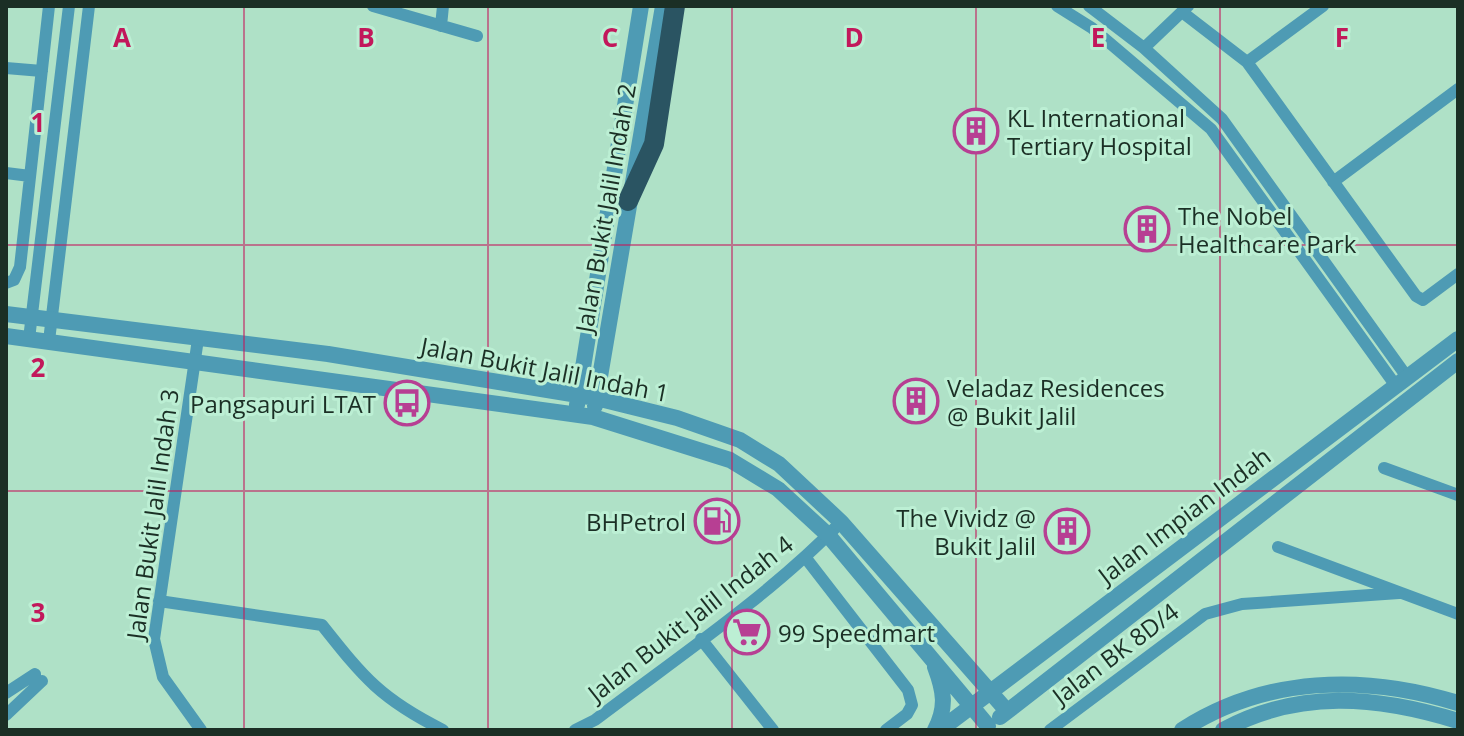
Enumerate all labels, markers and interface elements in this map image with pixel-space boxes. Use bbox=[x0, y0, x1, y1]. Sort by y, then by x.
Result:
text: A bbox=[113, 19, 131, 55]
text: B bbox=[357, 19, 375, 55]
text: C bbox=[602, 19, 618, 55]
text: D bbox=[844, 19, 864, 55]
text: E bbox=[1091, 19, 1105, 55]
text: F bbox=[1335, 19, 1349, 55]
street label: Jalan Bukit Jalil Indah 2 bbox=[567, 81, 643, 337]
place label: KL International Tertiary Hospital bbox=[1007, 101, 1192, 162]
text: 1 bbox=[31, 104, 45, 140]
building icon: KL International Tertiary Hospital bbox=[952, 107, 1000, 155]
place label: The Nobel Healthcare Park bbox=[1178, 199, 1357, 260]
building icon: The Nobel Healthcare Park bbox=[1123, 205, 1171, 253]
street label: Jalan Bukit Jalil Indah 1 bbox=[416, 328, 672, 409]
text: 2 bbox=[31, 349, 46, 385]
place label: Veladaz Residences @ Bukit Jalil bbox=[947, 371, 1165, 432]
building icon: Veladaz Residences @ Bukit Jalil bbox=[892, 377, 940, 425]
bus stop icon: Pangsapuri LTAT bbox=[383, 379, 431, 427]
street label: Jalan Bukit Jalil Indah 3 bbox=[118, 387, 186, 643]
place label: Pangsapuri LTAT bbox=[190, 387, 376, 420]
street label: Jalan Impian Indah bbox=[1089, 439, 1277, 592]
fuel station icon: BHPetrol bbox=[693, 497, 741, 545]
place label: The Vividz @ Bukit Jalil bbox=[896, 501, 1036, 562]
place label: BHPetrol bbox=[586, 505, 686, 538]
building icon: The Vividz @ Bukit Jalil bbox=[1043, 507, 1091, 555]
street label: Jalan Bukit Jalil Indah 4 bbox=[579, 527, 800, 710]
text: 3 bbox=[31, 594, 45, 630]
street label: Jalan BK 8D/4 bbox=[1043, 594, 1185, 713]
supermarket icon: 99 Speedmart bbox=[723, 608, 771, 656]
place label: 99 Speedmart bbox=[778, 616, 935, 649]

